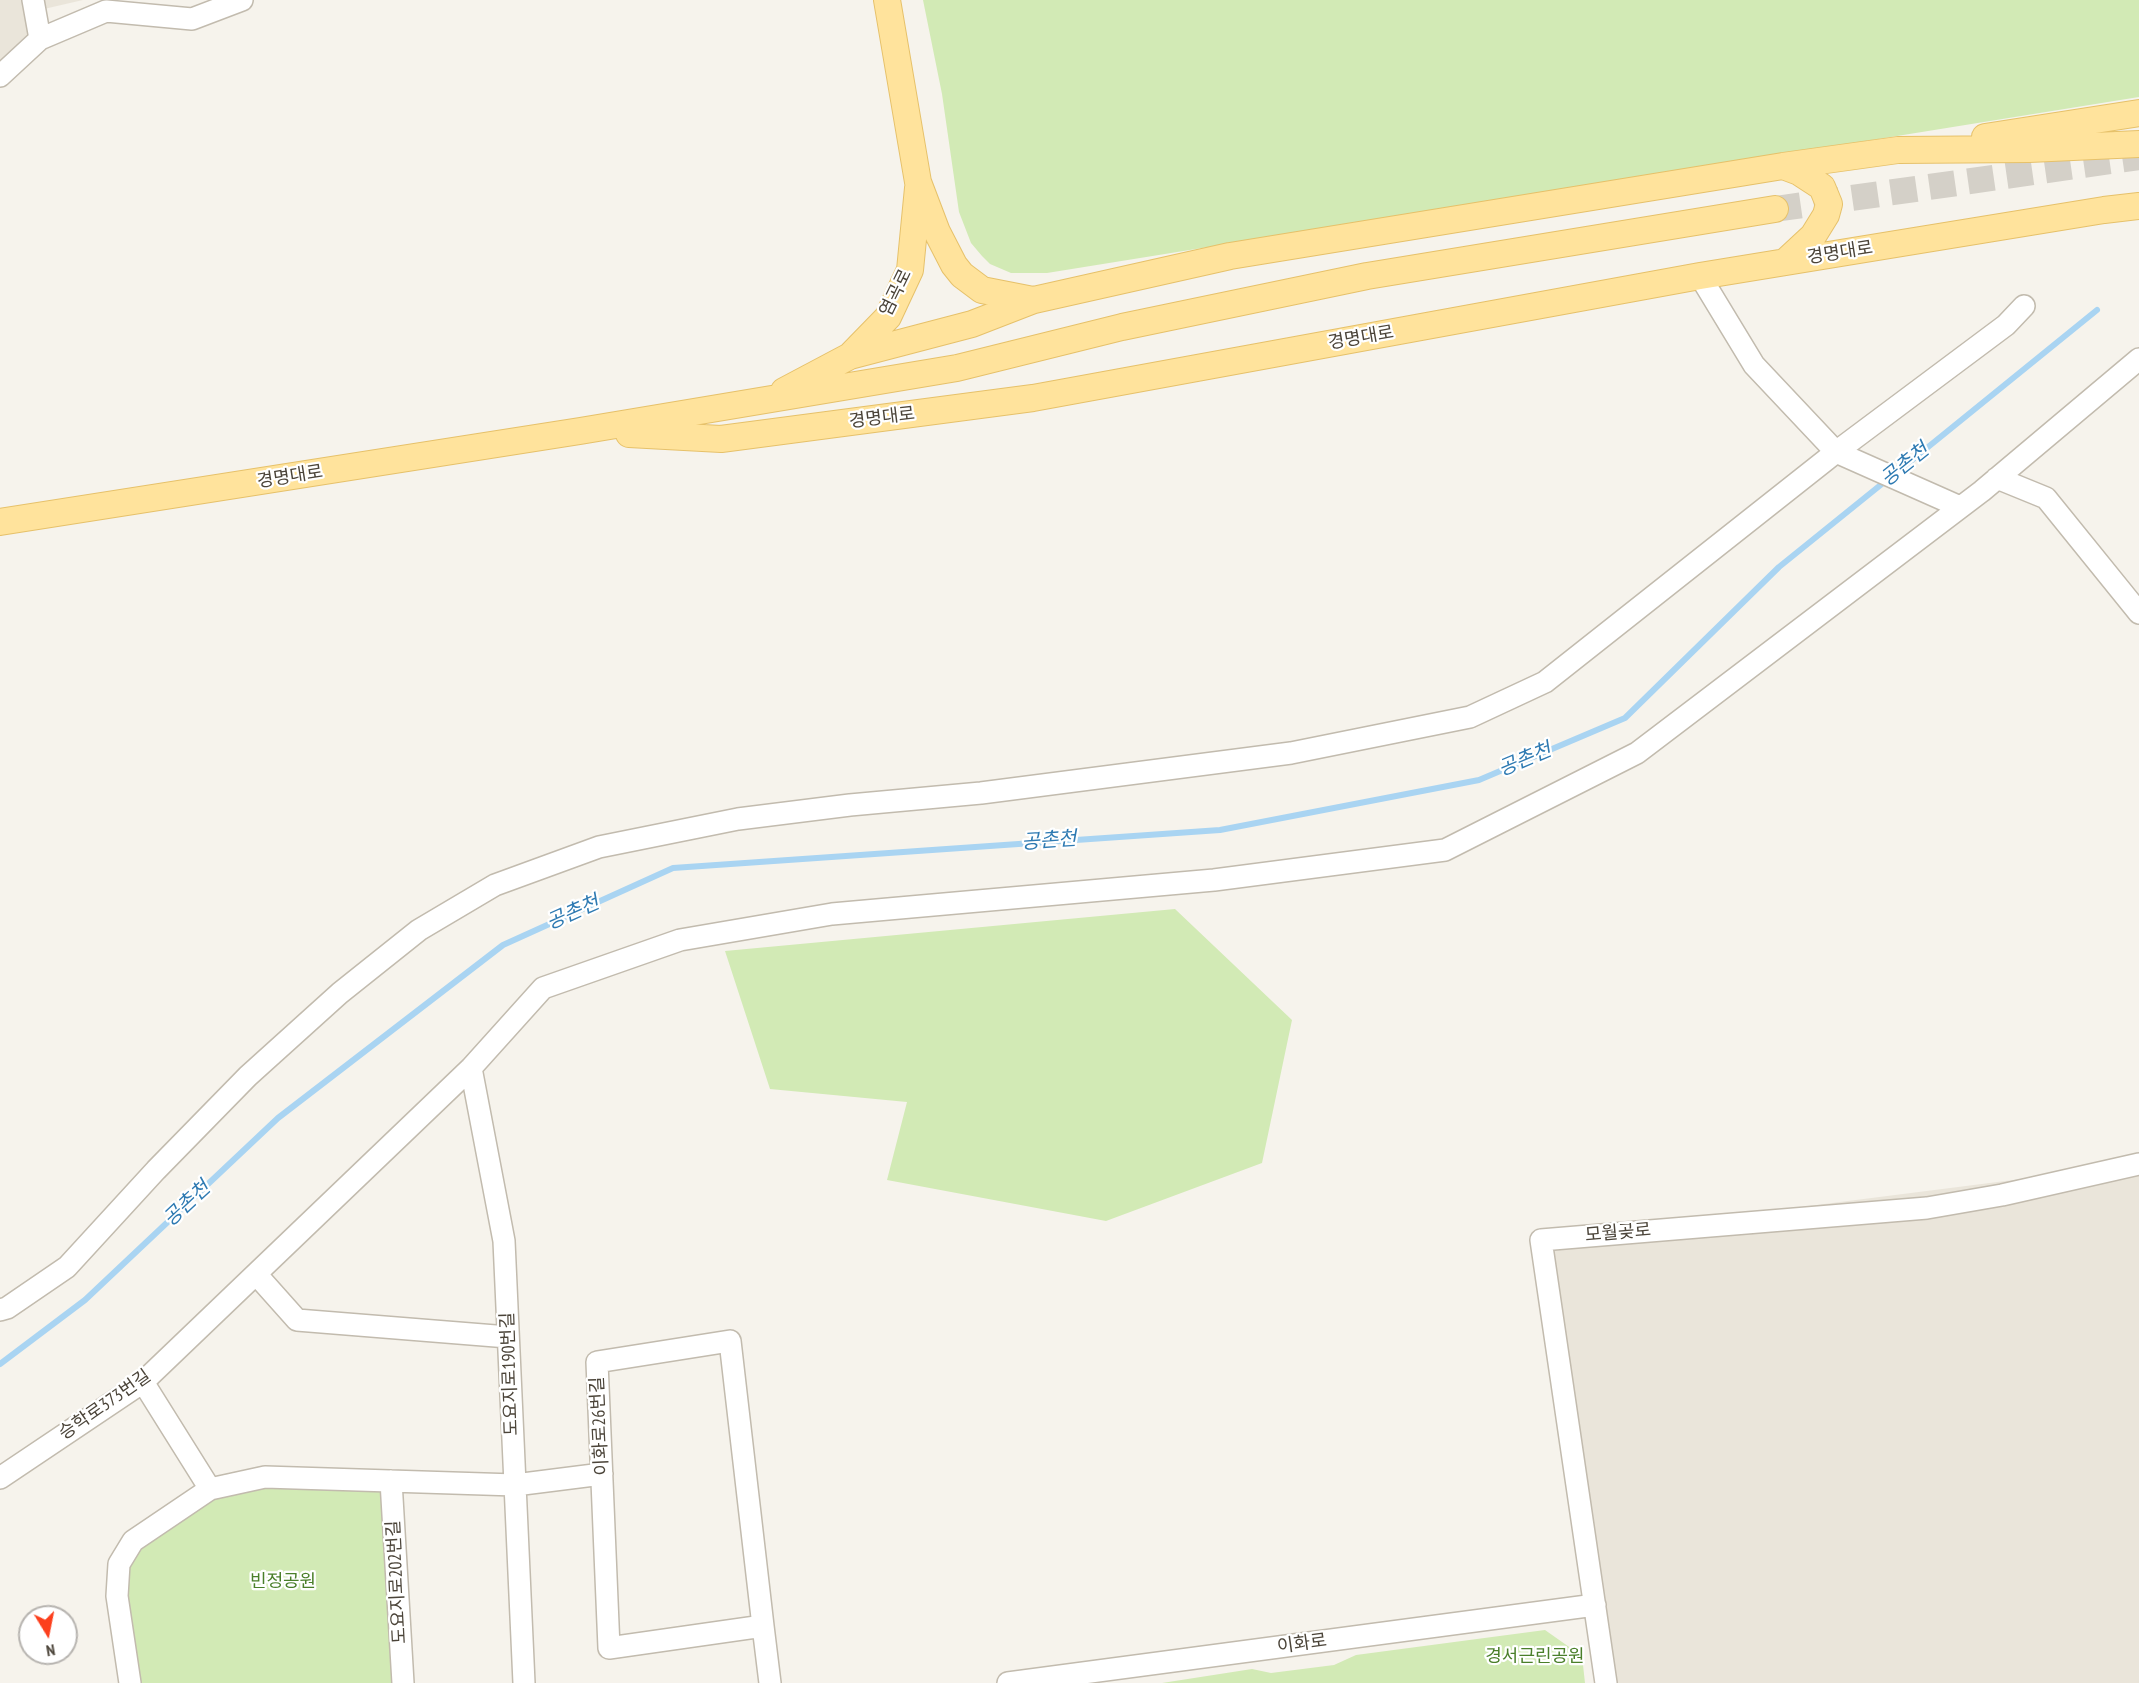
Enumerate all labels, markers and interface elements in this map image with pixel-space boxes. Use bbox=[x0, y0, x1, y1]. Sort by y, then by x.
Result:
street label: 경명대로 bbox=[1806, 237, 1874, 269]
street label: 염곡로 bbox=[875, 266, 917, 320]
street label: 경명대로 bbox=[1327, 322, 1395, 354]
street label: 경명대로 bbox=[848, 403, 916, 433]
water label: 공촌천 bbox=[1876, 438, 1934, 492]
street label: 경명대로 bbox=[256, 461, 324, 493]
water label: 공촌천 bbox=[1495, 738, 1555, 782]
water label: 공촌천 bbox=[1021, 827, 1077, 855]
water label: 공촌천 bbox=[543, 891, 603, 935]
water label: 공촌천 bbox=[159, 1176, 215, 1232]
street label: 모월곶로 bbox=[1584, 1219, 1652, 1247]
street label: 도요지로190번길 bbox=[497, 1312, 523, 1436]
street label: 승학로373번길 bbox=[55, 1365, 155, 1445]
street label: 이화로26번길 bbox=[587, 1376, 613, 1476]
street label: 도요지로202번길 bbox=[383, 1520, 411, 1644]
park label: 빈정공원 bbox=[250, 1571, 316, 1593]
north arrow bbox=[18, 1605, 78, 1665]
street label: 이화로 bbox=[1276, 1630, 1328, 1658]
text: N bbox=[45, 1640, 57, 1661]
park label: 경서근린공원 bbox=[1485, 1646, 1585, 1668]

